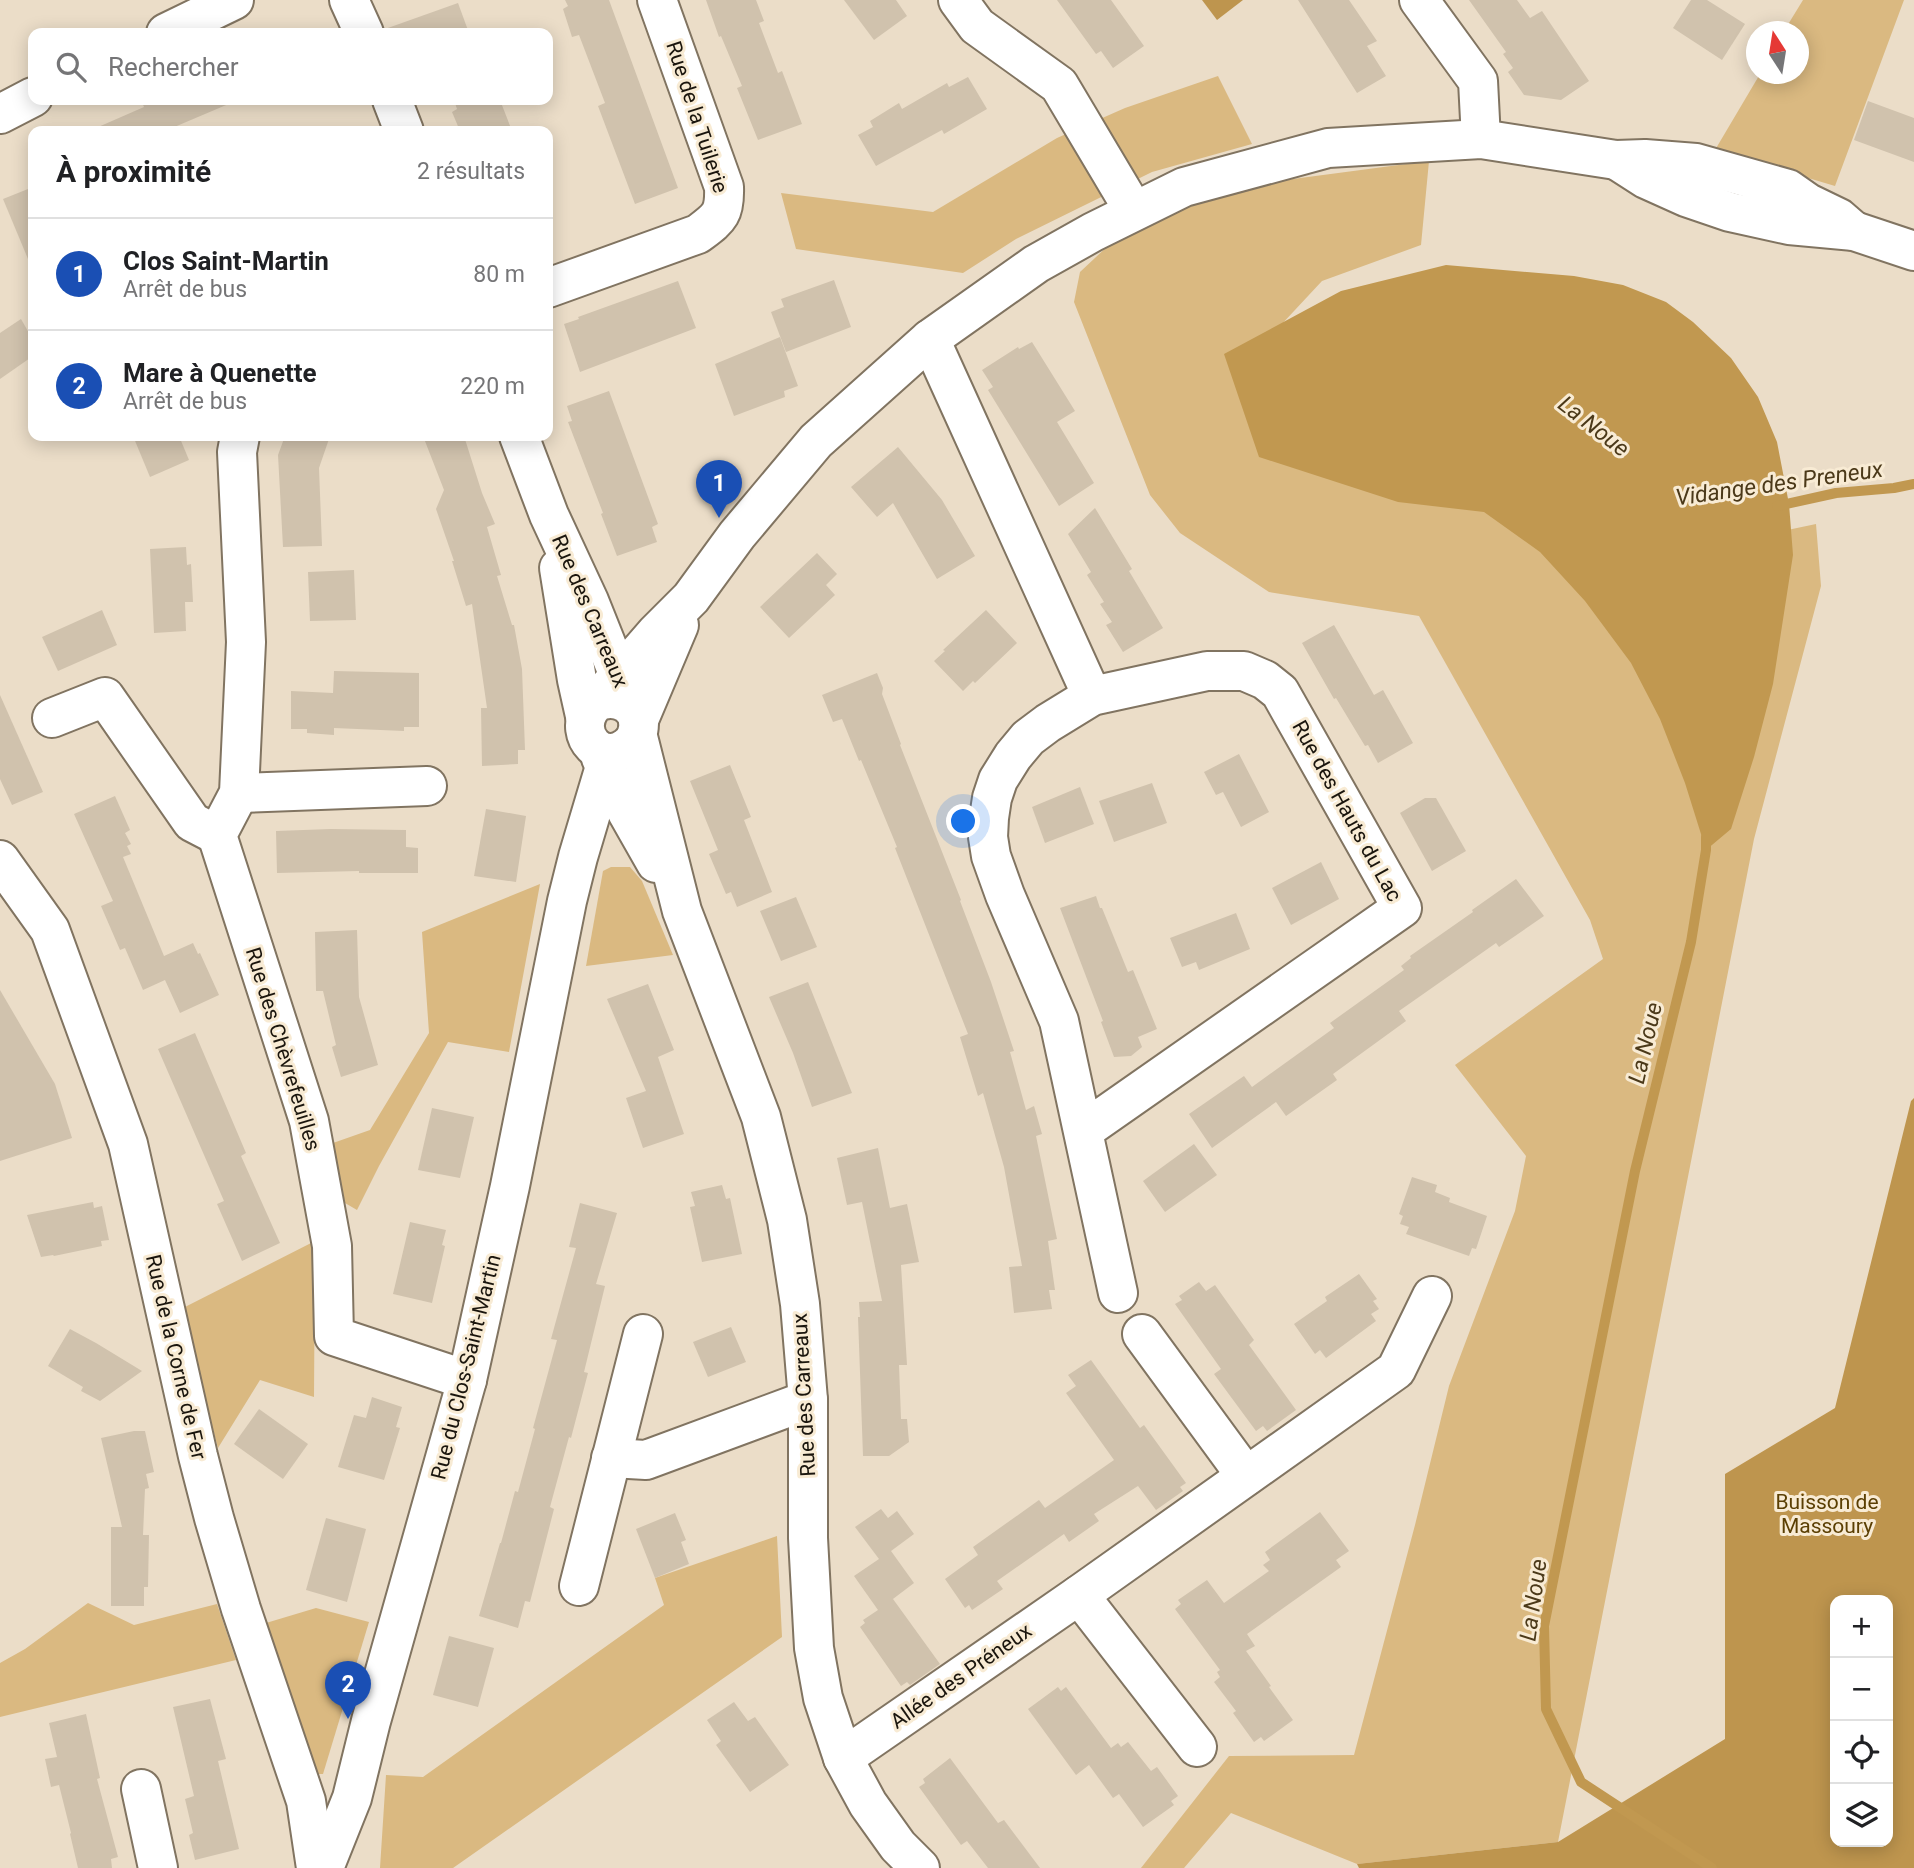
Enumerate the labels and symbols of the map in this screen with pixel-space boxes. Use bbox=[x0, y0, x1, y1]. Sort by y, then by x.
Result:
north arrow bbox=[1746, 21, 1809, 84]
street label: Rue de la Tuilerie bbox=[661, 38, 733, 196]
water label: La Noue bbox=[1553, 390, 1635, 463]
water label: Vidange des Preneux bbox=[1674, 455, 1885, 511]
pin: 1 bbox=[696, 460, 742, 518]
street label: Rue des Carreaux bbox=[547, 531, 633, 691]
street label: Rue des Hauts du Lac bbox=[1287, 716, 1407, 906]
your location bbox=[946, 804, 980, 838]
street label: Rue des Chèvrefeuilles bbox=[241, 944, 325, 1154]
water label: La Noue bbox=[1623, 1000, 1668, 1086]
street label: Rue de la Corne de Fer bbox=[141, 1252, 211, 1462]
street label: Rue du Clos-Saint-Martin bbox=[426, 1252, 506, 1482]
street label: Rue des Carreaux bbox=[788, 1313, 820, 1477]
park label: Buisson de Massoury bbox=[1775, 1490, 1879, 1538]
water label: La Noue bbox=[1514, 1557, 1553, 1643]
street label: Allée des Préneux bbox=[886, 1618, 1036, 1734]
pin: 2 bbox=[325, 1661, 371, 1719]

